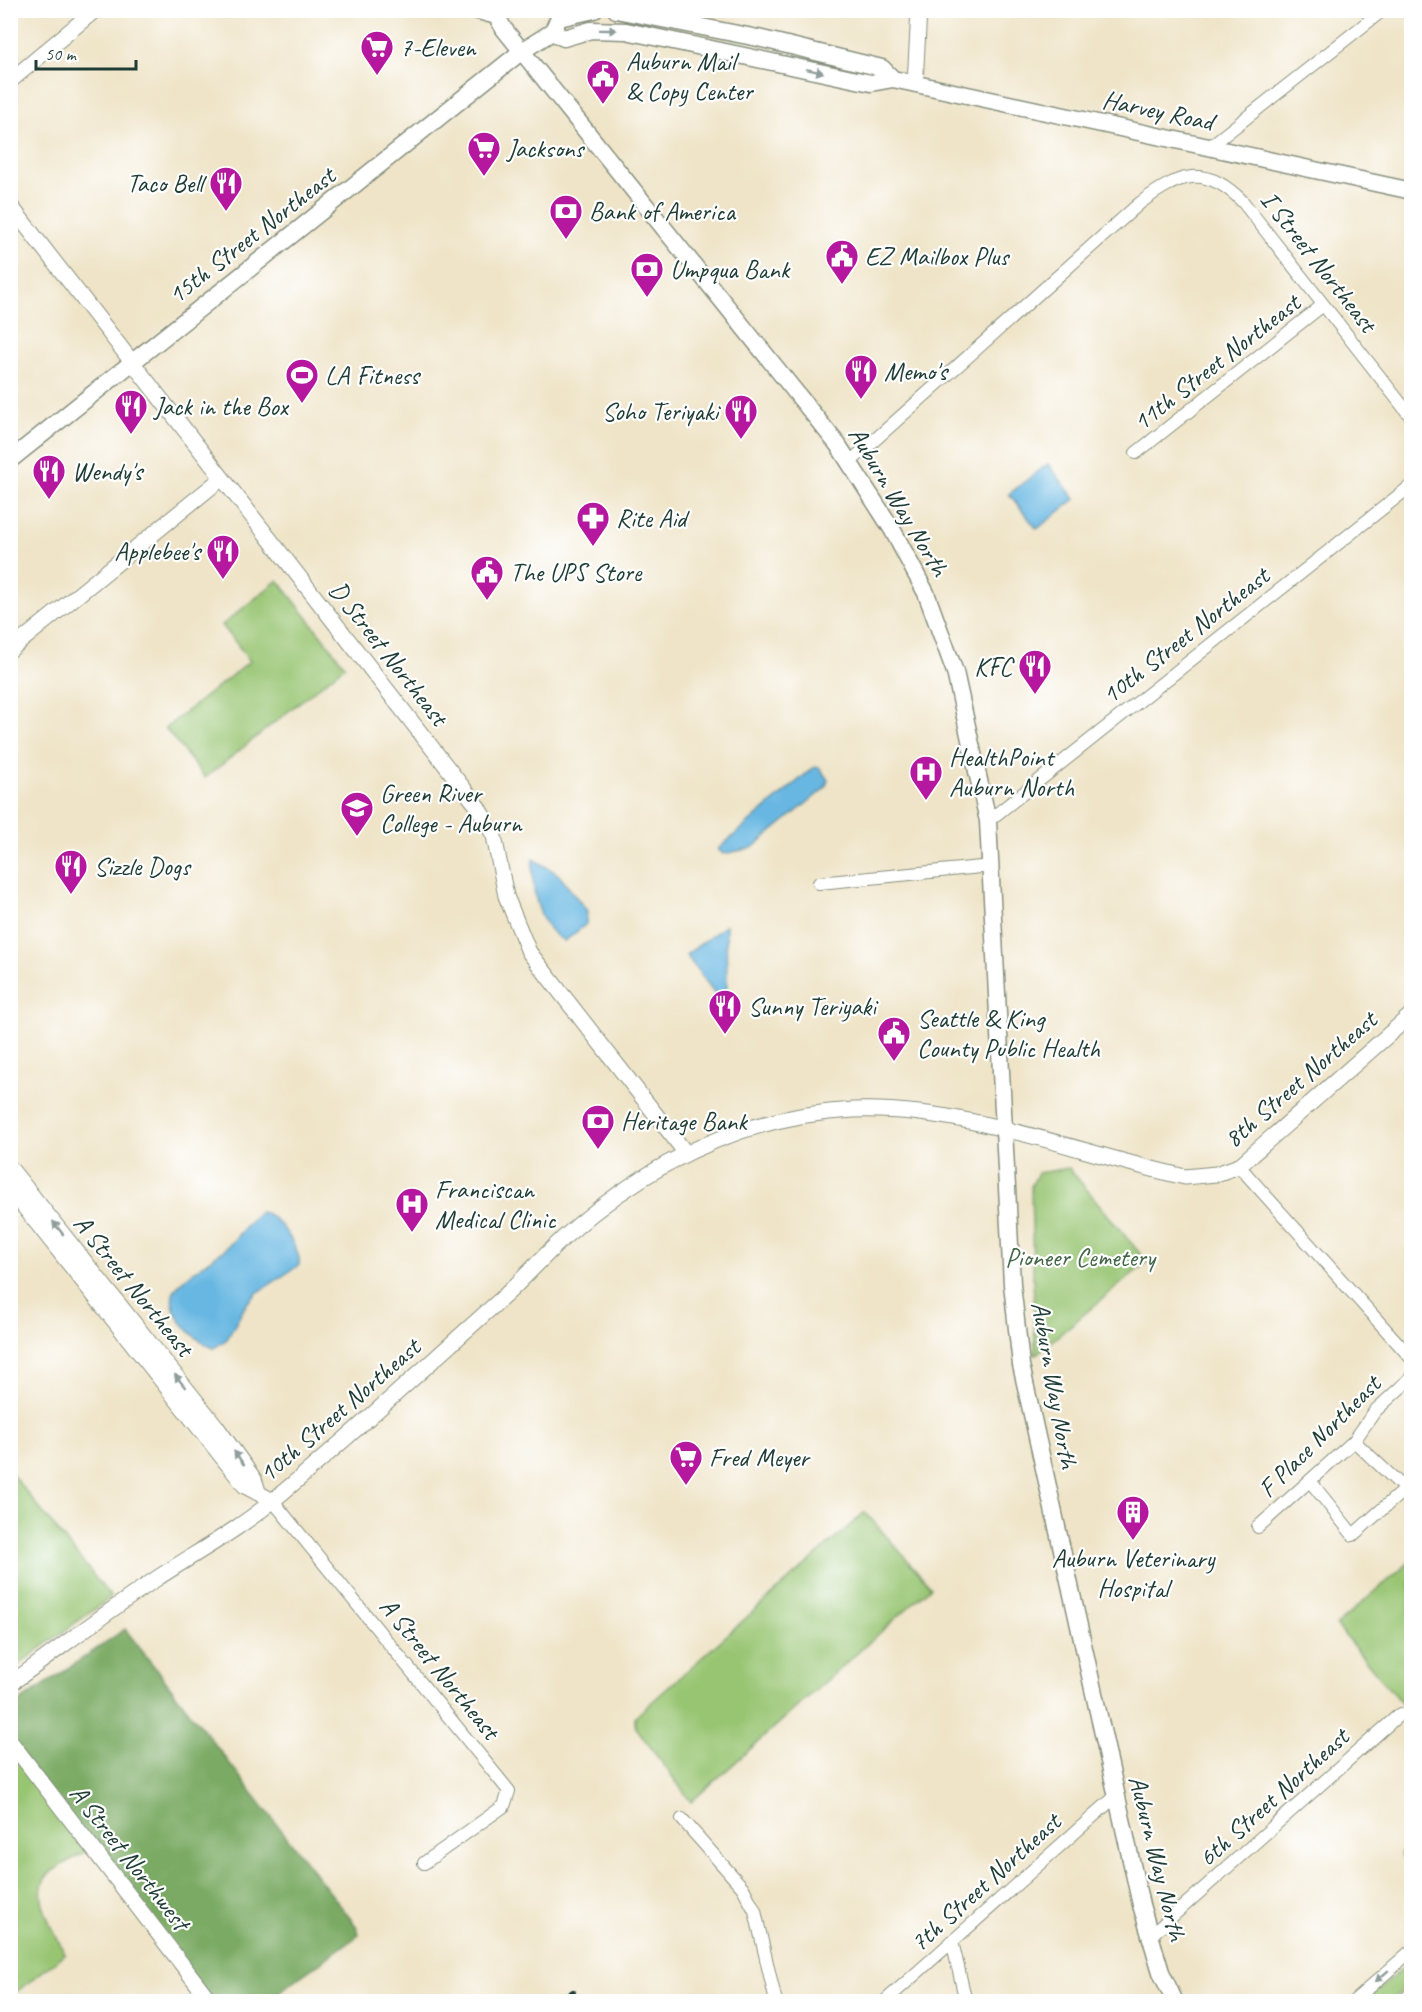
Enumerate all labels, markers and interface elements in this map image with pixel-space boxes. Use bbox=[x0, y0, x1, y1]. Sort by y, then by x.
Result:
one-way arrow bbox=[598, 25, 617, 35]
supermarket icon: 7-Eleven bbox=[359, 29, 395, 76]
place label: 7-Eleven bbox=[400, 31, 477, 64]
scale bar bbox=[36, 33, 136, 71]
text: 50 m bbox=[45, 43, 78, 65]
place label: Auburn Mail & Copy Center bbox=[626, 45, 754, 108]
public building icon: Auburn Mail & Copy Center bbox=[585, 58, 621, 105]
one-way arrow bbox=[806, 67, 825, 76]
street label: Harvey Road bbox=[1100, 83, 1220, 139]
supermarket icon: Jacksons bbox=[466, 130, 502, 177]
place label: Jacksons bbox=[505, 132, 586, 165]
street label: 15th Street Northeast bbox=[161, 158, 343, 311]
restaurant icon: Taco Bell bbox=[208, 165, 244, 212]
place label: Taco Bell bbox=[127, 167, 208, 200]
street label: I Street Northeast bbox=[1253, 184, 1386, 341]
bank icon: Bank of America bbox=[548, 193, 584, 240]
place label: Bank of America bbox=[589, 195, 736, 228]
public building icon: EZ Mailbox Plus bbox=[824, 238, 860, 285]
place label: EZ Mailbox Plus bbox=[865, 240, 1010, 273]
bank icon: Umpqua Bank bbox=[629, 251, 665, 298]
place label: Umpqua Bank bbox=[670, 253, 791, 286]
street label: 11th Street Northeast bbox=[1126, 285, 1308, 438]
restaurant icon: Memo's bbox=[843, 353, 879, 400]
place label: Memo's bbox=[884, 355, 949, 388]
sports icon: LA Fitness bbox=[284, 357, 320, 404]
place label: LA Fitness bbox=[325, 359, 421, 392]
restaurant icon: Jack in the Box bbox=[113, 388, 149, 435]
place label: Jack in the Box bbox=[152, 390, 290, 423]
restaurant icon: Soho Teriyaki bbox=[723, 393, 759, 440]
place label: Soho Teriyaki bbox=[602, 395, 721, 428]
street label: Auburn Way North bbox=[841, 420, 957, 584]
restaurant icon: Wendy's bbox=[31, 453, 67, 500]
place label: Wendy's bbox=[72, 455, 144, 488]
pharmacy icon: Rite Aid bbox=[575, 500, 611, 547]
place label: Rite Aid bbox=[616, 502, 690, 535]
restaurant icon: Applebee's bbox=[205, 533, 241, 580]
place label: Applebee's bbox=[114, 535, 202, 568]
public building icon: The UPS Store bbox=[469, 554, 505, 601]
place label: The UPS Store bbox=[510, 556, 643, 589]
street label: 10th Street Northeast bbox=[1095, 558, 1277, 711]
street label: D Street Northeast bbox=[322, 574, 457, 734]
restaurant icon: KFC bbox=[1017, 648, 1053, 695]
place label: KFC bbox=[974, 650, 1015, 683]
place label: HealthPoint Auburn North bbox=[949, 741, 1075, 804]
hospital icon: HealthPoint Auburn North bbox=[908, 754, 944, 801]
place label: Green River College - Auburn bbox=[380, 777, 523, 840]
school or university icon: Green River College - Auburn bbox=[339, 790, 375, 837]
restaurant icon: Sizzle Dogs bbox=[53, 848, 89, 895]
place label: Sizzle Dogs bbox=[94, 850, 192, 883]
restaurant icon: Sunny Teriyaki bbox=[707, 988, 743, 1035]
place label: Sunny Teriyaki bbox=[748, 990, 879, 1023]
place label: Seattle & King County Public Health bbox=[917, 1002, 1101, 1065]
street label: 8th Street Northeast bbox=[1217, 1002, 1385, 1155]
public building icon: Seattle & King County Public Health bbox=[876, 1015, 912, 1062]
bank icon: Heritage Bank bbox=[580, 1103, 616, 1150]
place label: Heritage Bank bbox=[621, 1105, 748, 1138]
place label: Franciscan Medical Clinic bbox=[435, 1173, 557, 1236]
hospital icon: Franciscan Medical Clinic bbox=[394, 1186, 430, 1233]
street label: A Street Northeast bbox=[66, 1208, 202, 1365]
one-way arrow bbox=[52, 1220, 65, 1236]
park label: Pioneer Cemetery bbox=[1005, 1241, 1157, 1274]
street label: Auburn Way North bbox=[1024, 1299, 1086, 1473]
street label: 10th Street Northeast bbox=[252, 1330, 429, 1490]
street label: F Place Northeast bbox=[1251, 1366, 1389, 1505]
one-way arrow bbox=[174, 1373, 186, 1388]
supermarket icon: Fred Meyer bbox=[668, 1439, 704, 1486]
place label: Fred Meyer bbox=[709, 1441, 811, 1474]
one-way arrow bbox=[233, 1450, 245, 1466]
building icon: Auburn Veterinary Hospital bbox=[1115, 1494, 1151, 1541]
place label: Auburn Veterinary Hospital bbox=[1052, 1542, 1216, 1605]
street label: A Street Northeast bbox=[372, 1591, 508, 1748]
street label: 6th Street Northeast bbox=[1191, 1719, 1357, 1874]
street label: Auburn Way North bbox=[1121, 1772, 1194, 1946]
street label: A Street Northwest bbox=[62, 1778, 199, 1940]
street label: 7th Street Northeast bbox=[903, 1804, 1069, 1959]
one-way arrow bbox=[1375, 1969, 1390, 1982]

